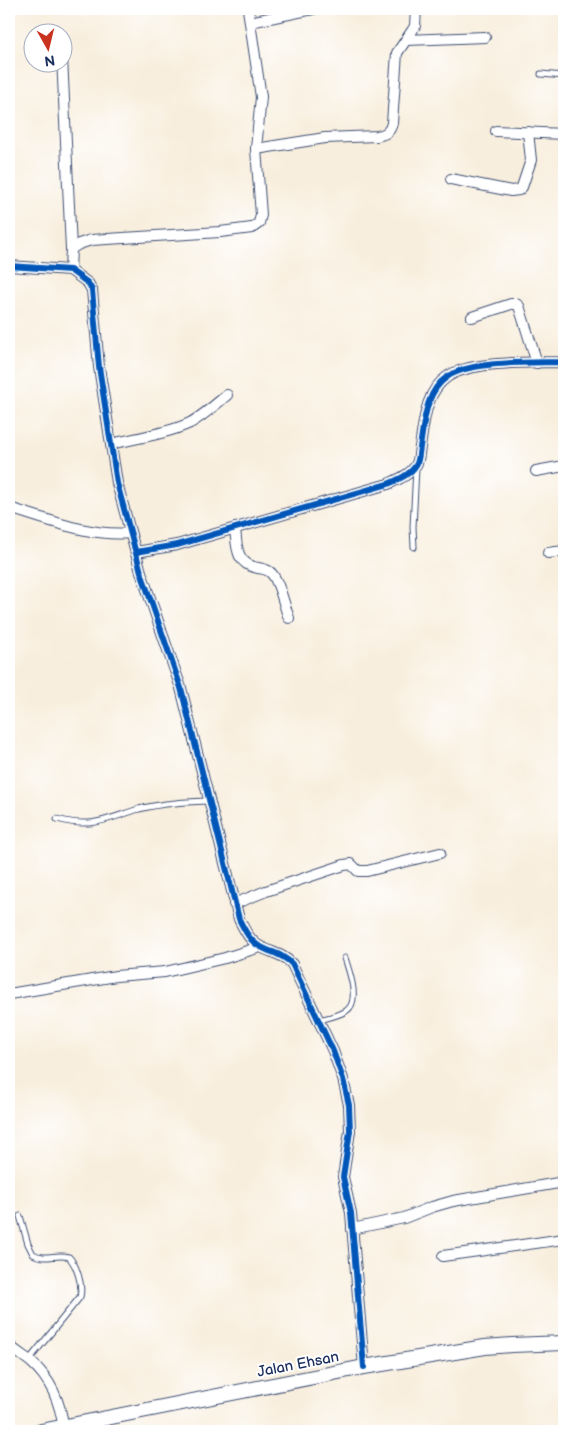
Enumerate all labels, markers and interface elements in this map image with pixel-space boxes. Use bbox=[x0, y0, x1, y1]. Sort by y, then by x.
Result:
north arrow bbox=[22, 22, 72, 72]
text: N bbox=[43, 51, 56, 70]
street label: Jalan Ehsan bbox=[256, 1347, 341, 1382]

